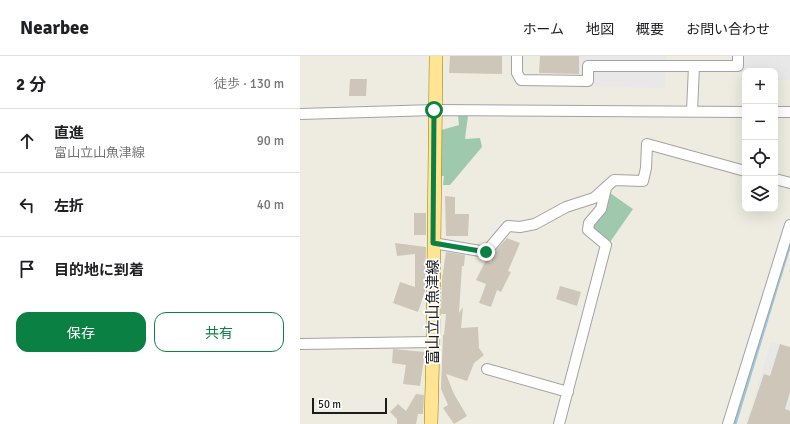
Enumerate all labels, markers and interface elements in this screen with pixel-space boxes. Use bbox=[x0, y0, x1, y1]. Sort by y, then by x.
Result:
text: Nearbee bbox=[20, 16, 89, 40]
text: ホーム bbox=[522, 21, 564, 38]
text: 地図 bbox=[586, 21, 614, 38]
text: 概要 bbox=[636, 21, 664, 38]
text: お問い合わせ bbox=[686, 21, 770, 38]
map controls bbox=[742, 68, 778, 212]
button: + bbox=[742, 68, 778, 104]
text: 2 分 bbox=[16, 74, 46, 95]
text: 徒歩 · 130 m bbox=[214, 76, 284, 92]
route start bbox=[425, 101, 443, 119]
button: − bbox=[742, 104, 778, 140]
text: 直進 bbox=[54, 124, 84, 142]
icon: ahead bbox=[16, 130, 38, 152]
text: 90 m bbox=[257, 133, 284, 149]
button: locate bbox=[742, 140, 778, 176]
text: 富山立山魚津線 bbox=[54, 145, 145, 161]
button: layers bbox=[742, 176, 778, 212]
icon: left bbox=[16, 194, 38, 216]
text: 左折 bbox=[54, 197, 84, 215]
text: 40 m bbox=[257, 197, 284, 213]
route end bbox=[477, 243, 495, 261]
icon: arrive bbox=[16, 258, 38, 280]
street label: 富山立山魚津線 bbox=[424, 259, 442, 365]
text: 目的地に到着 bbox=[54, 261, 144, 279]
button: 保存 bbox=[16, 312, 146, 352]
button: 共有 bbox=[154, 312, 284, 352]
scale bar bbox=[312, 396, 387, 415]
text: 50 m bbox=[318, 398, 341, 411]

